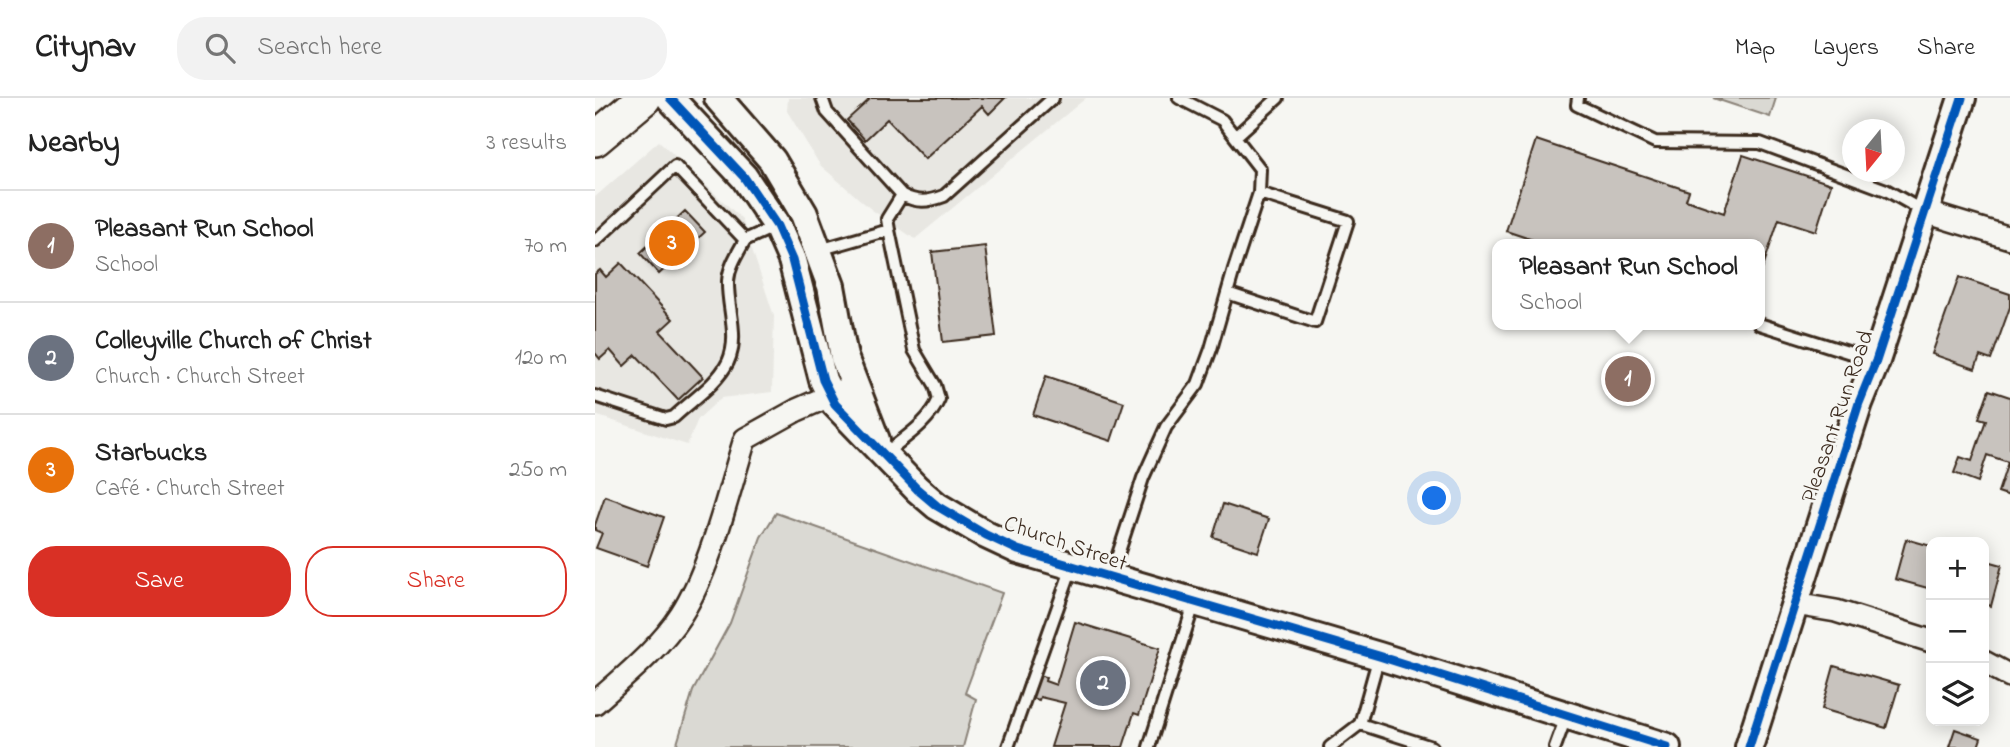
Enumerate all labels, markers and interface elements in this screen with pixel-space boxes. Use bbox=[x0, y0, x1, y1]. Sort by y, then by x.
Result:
search box bbox=[177, 17, 667, 80]
text: Citynav bbox=[35, 24, 135, 72]
icon: search bbox=[201, 29, 239, 67]
text: Search here bbox=[257, 29, 382, 67]
text: Map bbox=[1735, 31, 1775, 66]
text: Layers bbox=[1813, 31, 1879, 66]
text: Share bbox=[1917, 31, 1975, 66]
north arrow bbox=[1842, 119, 1905, 182]
text: Nearby bbox=[28, 122, 120, 166]
text: 3 results bbox=[486, 127, 567, 160]
text: Pleasant Run School bbox=[95, 211, 314, 249]
pin: 3 bbox=[649, 217, 695, 269]
text: 1 bbox=[47, 230, 55, 263]
text: 70 m bbox=[524, 230, 567, 263]
popup bbox=[1492, 239, 1765, 330]
text: School bbox=[95, 249, 158, 282]
text: Pleasant Run School bbox=[1519, 249, 1738, 287]
text: School bbox=[1519, 287, 1582, 320]
text: Colleyville Church of Christ bbox=[95, 323, 372, 361]
street label: Pleasant Run Road bbox=[1793, 326, 1883, 507]
text: 2 bbox=[45, 342, 57, 375]
text: 120 m bbox=[515, 342, 567, 375]
pin: 1 bbox=[1605, 353, 1651, 405]
text: Church · Church Street bbox=[95, 361, 305, 394]
text: Starbucks bbox=[95, 435, 207, 473]
text: 3 bbox=[46, 454, 56, 487]
text: 250 m bbox=[509, 454, 567, 487]
text: Café · Church Street bbox=[95, 473, 285, 506]
your location bbox=[1417, 481, 1451, 515]
street label: Church Street bbox=[999, 508, 1132, 581]
map controls bbox=[1926, 537, 1989, 726]
button: + bbox=[1926, 537, 1989, 600]
button: Save bbox=[28, 546, 291, 617]
button: Share bbox=[305, 546, 567, 617]
button: − bbox=[1926, 600, 1989, 663]
pin: 2 bbox=[1080, 657, 1126, 709]
button: layers bbox=[1926, 663, 1989, 726]

